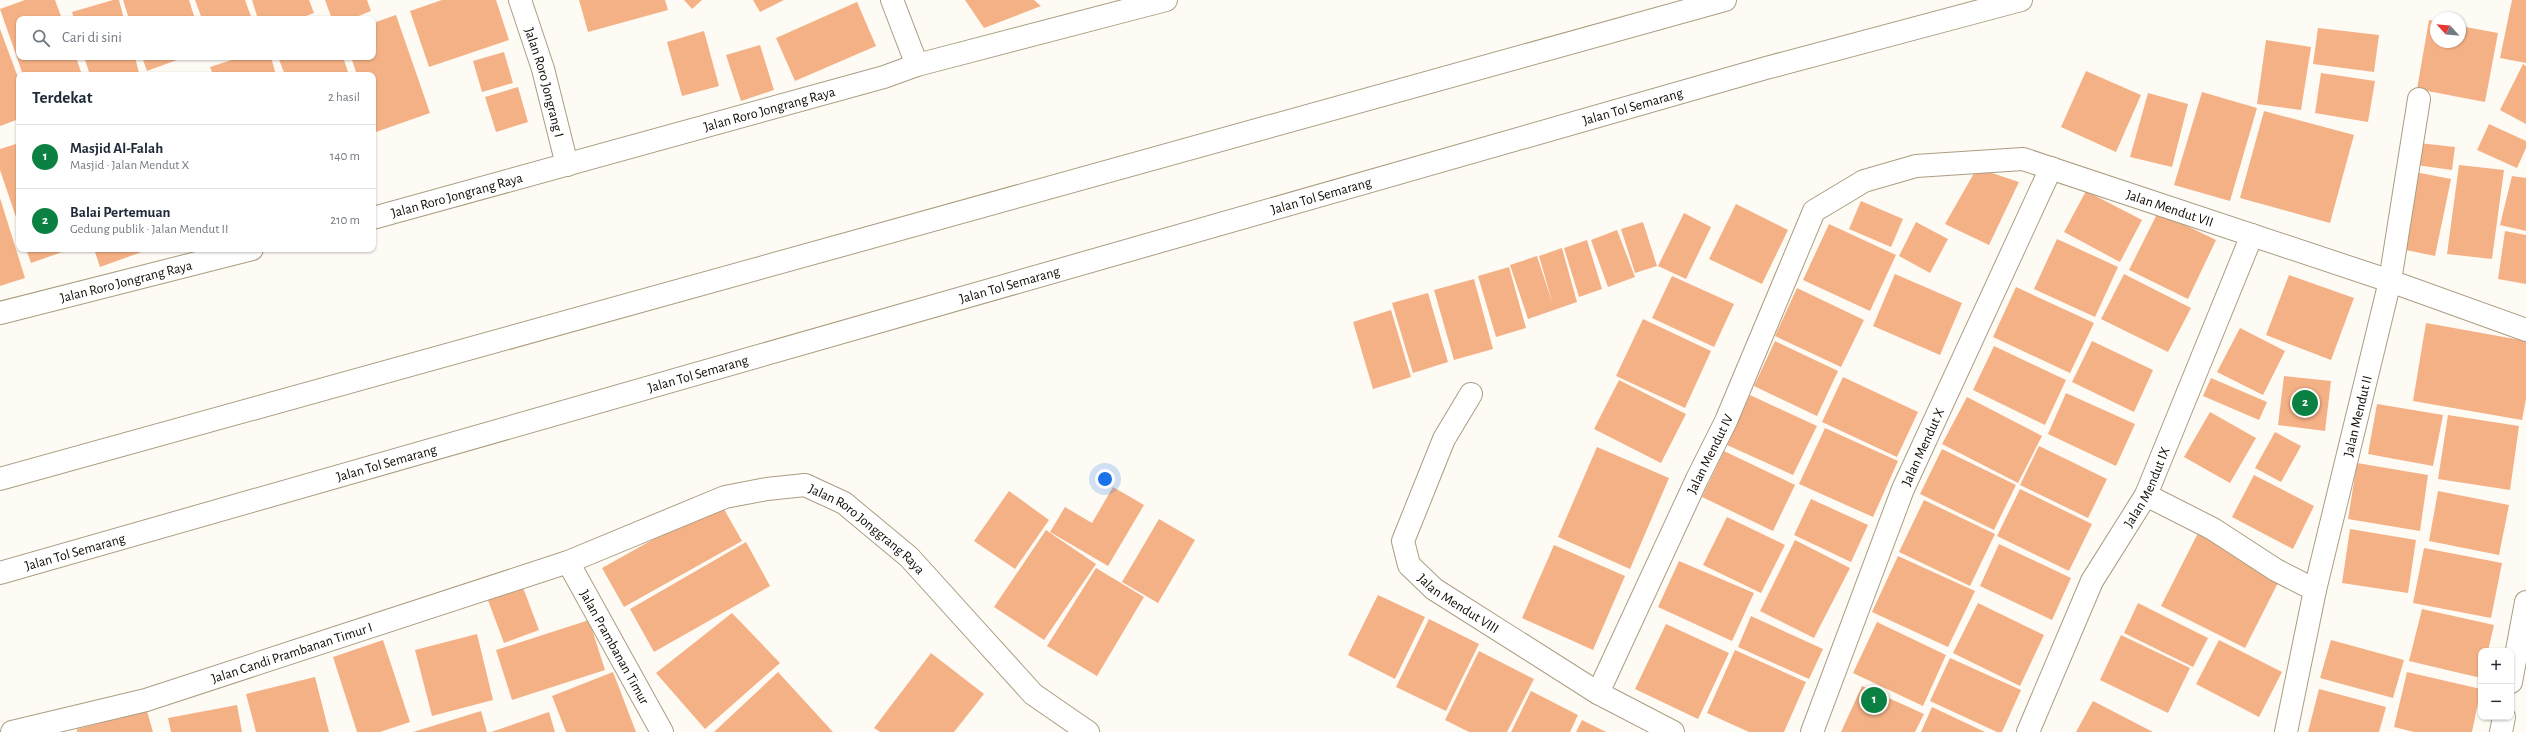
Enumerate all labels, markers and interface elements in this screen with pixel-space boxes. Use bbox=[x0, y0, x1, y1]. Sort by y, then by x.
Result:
north arrow bbox=[2430, 12, 2466, 48]
search box bbox=[16, 16, 376, 60]
street label: Jalan Roro Jongrang I bbox=[522, 26, 566, 139]
icon: search bbox=[30, 27, 52, 49]
text: Cari di sini bbox=[62, 30, 122, 45]
street label: Jalan Roro Jongrang Raya bbox=[702, 85, 837, 134]
street label: Jalan Tol Semarang bbox=[1581, 86, 1685, 128]
text: Terdekat bbox=[32, 89, 92, 106]
text: 2 hasil bbox=[328, 91, 360, 104]
text: Masjid Al-Falah bbox=[70, 141, 163, 156]
text: 1 bbox=[43, 150, 47, 163]
text: 140 m bbox=[330, 150, 360, 163]
text: Masjid · Jalan Mendut X bbox=[70, 159, 189, 172]
street label: Jalan Roro Jongrang Raya bbox=[390, 171, 525, 221]
street label: Jalan Tol Semarang bbox=[1270, 175, 1373, 217]
street label: Jalan Mendut VII bbox=[2124, 188, 2215, 230]
text: Balai Pertemuan bbox=[70, 205, 170, 220]
text: 2 bbox=[42, 214, 48, 227]
text: 210 m bbox=[330, 214, 360, 227]
text: Gedung publik · Jalan Mendut II bbox=[70, 223, 228, 236]
street label: Jalan Roro Jongrang Raya bbox=[59, 258, 194, 305]
street label: Jalan Tol Semarang bbox=[958, 264, 1062, 306]
street label: Jalan Tol Semarang bbox=[647, 353, 750, 395]
street label: Jalan Mendut II bbox=[2342, 374, 2375, 458]
pin: 2 bbox=[2292, 388, 2318, 418]
street label: Jalan Mendut X bbox=[1899, 406, 1947, 488]
street label: Jalan Mendut IV bbox=[1685, 412, 1736, 496]
street label: Jalan Tol Semarang bbox=[335, 442, 439, 484]
street label: Jalan Mendut IX bbox=[2122, 445, 2173, 530]
your location bbox=[1095, 469, 1115, 489]
street label: Jalan Roro Jonggrang Raya bbox=[806, 482, 927, 578]
street label: Jalan Tol Semarang bbox=[24, 532, 127, 573]
street label: Jalan Mendut VIII bbox=[1415, 571, 1501, 636]
street label: Jalan Prambanan Timur bbox=[577, 588, 652, 707]
street label: Jalan Candi Prambanan Timur I bbox=[210, 620, 374, 686]
map controls bbox=[2478, 648, 2514, 720]
button: + bbox=[2478, 648, 2514, 684]
button: − bbox=[2478, 684, 2514, 720]
pin: 1 bbox=[1861, 685, 1887, 715]

